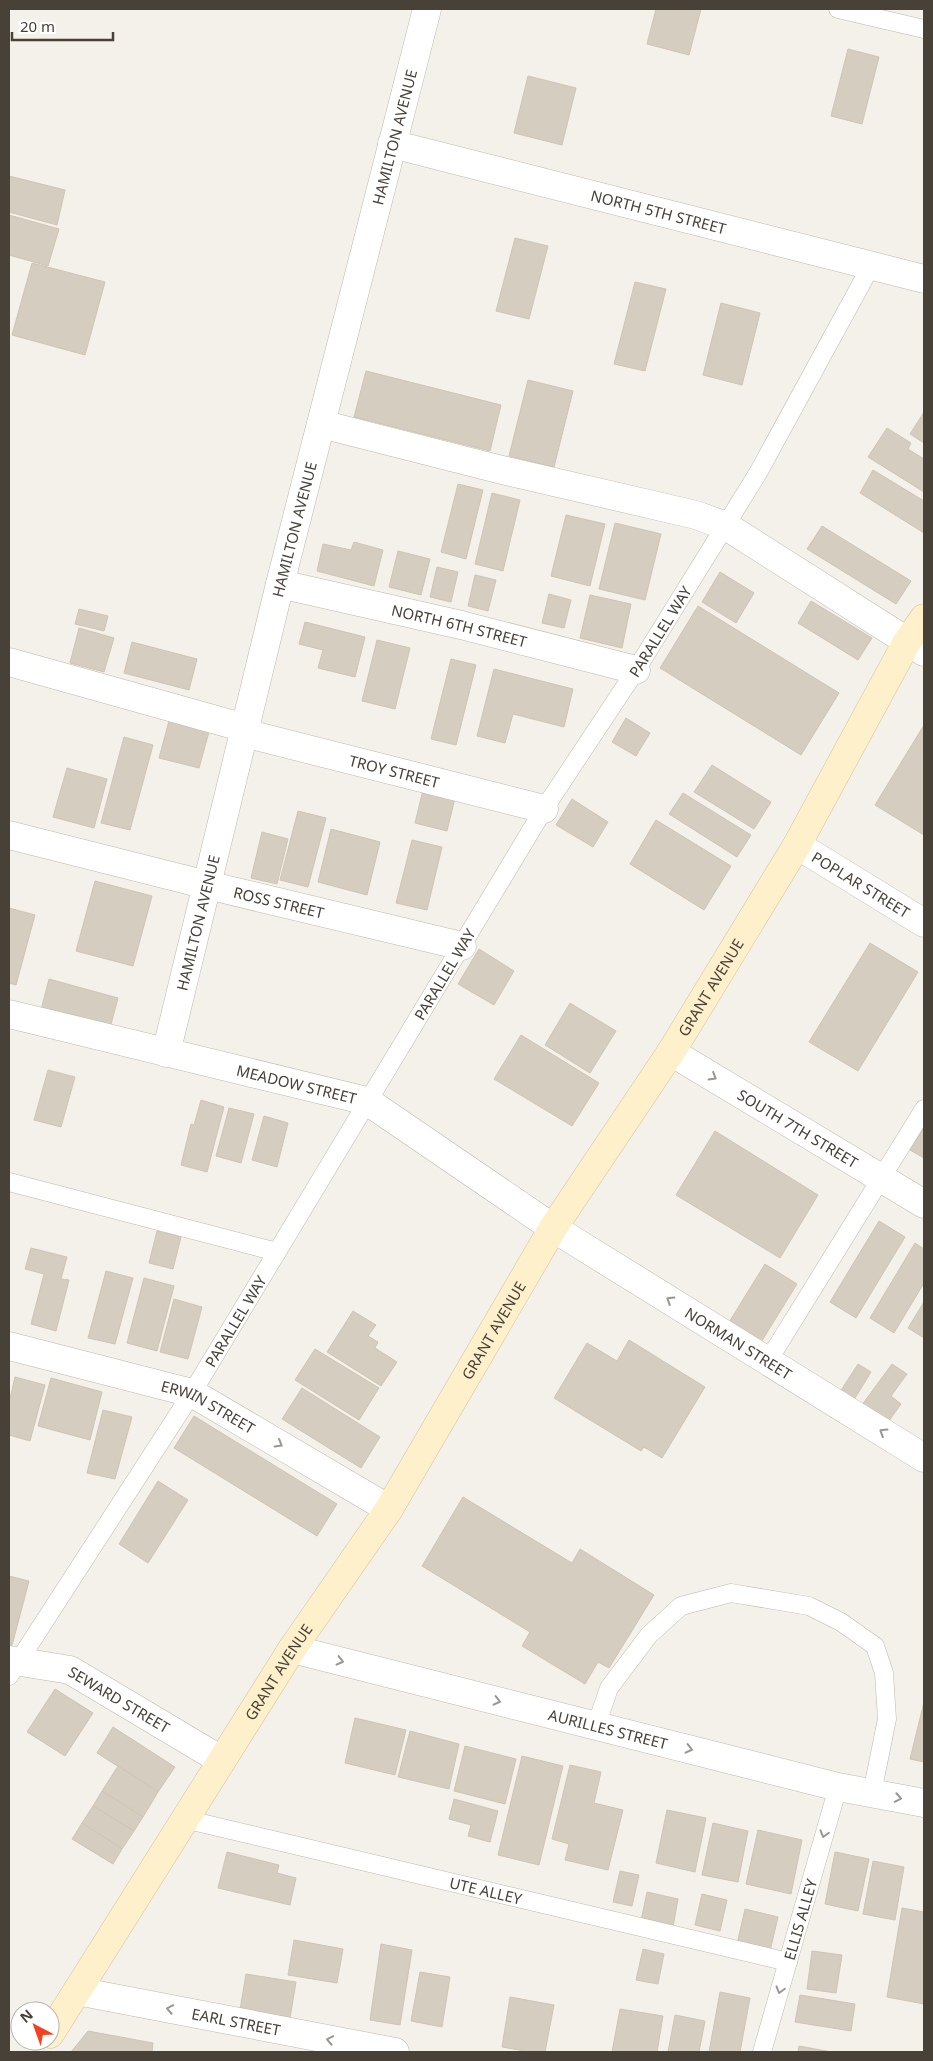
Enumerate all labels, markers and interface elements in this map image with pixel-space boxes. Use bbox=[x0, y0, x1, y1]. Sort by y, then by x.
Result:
scale bar bbox=[12, 10, 114, 42]
text: 20 m bbox=[20, 16, 55, 36]
street label: HAMILTON AVENUE bbox=[367, 67, 421, 207]
street label: NORTH 5TH STREET bbox=[589, 185, 729, 239]
street label: HAMILTON AVENUE bbox=[267, 460, 321, 599]
street label: PARALLEL WAY bbox=[624, 582, 696, 681]
street label: NORTH 6TH STREET bbox=[390, 600, 530, 652]
street label: TROY STREET bbox=[347, 750, 442, 792]
street label: POPLAR STREET bbox=[808, 847, 914, 922]
street label: HAMILTON AVENUE bbox=[172, 853, 224, 993]
street label: ROSS STREET bbox=[231, 882, 327, 923]
street label: PARALLEL WAY bbox=[409, 924, 480, 1024]
street label: GRANT AVENUE bbox=[673, 935, 748, 1040]
street label: MEADOW STREET bbox=[235, 1060, 359, 1108]
one-way arrow bbox=[708, 1071, 717, 1081]
street label: SOUTH 7TH STREET bbox=[734, 1084, 862, 1172]
street label: PARALLEL WAY bbox=[200, 1271, 271, 1370]
street label: GRANT AVENUE bbox=[457, 1277, 530, 1383]
one-way arrow bbox=[667, 1297, 676, 1307]
street label: NORMAN STREET bbox=[681, 1302, 796, 1384]
street label: ERWIN STREET bbox=[159, 1375, 259, 1438]
one-way arrow bbox=[879, 1429, 888, 1439]
one-way arrow bbox=[274, 1438, 283, 1448]
street label: GRANT AVENUE bbox=[240, 1620, 316, 1724]
one-way arrow bbox=[335, 1655, 344, 1666]
street label: SEWARD STREET bbox=[65, 1661, 174, 1738]
one-way arrow bbox=[493, 1695, 502, 1706]
street label: AURILLES STREET bbox=[546, 1704, 670, 1754]
one-way arrow bbox=[684, 1743, 693, 1754]
one-way arrow bbox=[894, 1792, 902, 1803]
one-way arrow bbox=[820, 1829, 830, 1837]
street label: UTE ALLEY bbox=[447, 1872, 524, 1909]
street label: ELLIS ALLEY bbox=[779, 1876, 821, 1962]
one-way arrow bbox=[776, 1985, 786, 1994]
north arrow bbox=[10, 2001, 60, 2051]
street label: EARL STREET bbox=[190, 2003, 283, 2040]
text: N bbox=[16, 2005, 37, 2027]
one-way arrow bbox=[166, 2005, 175, 2015]
one-way arrow bbox=[326, 2035, 334, 2045]

